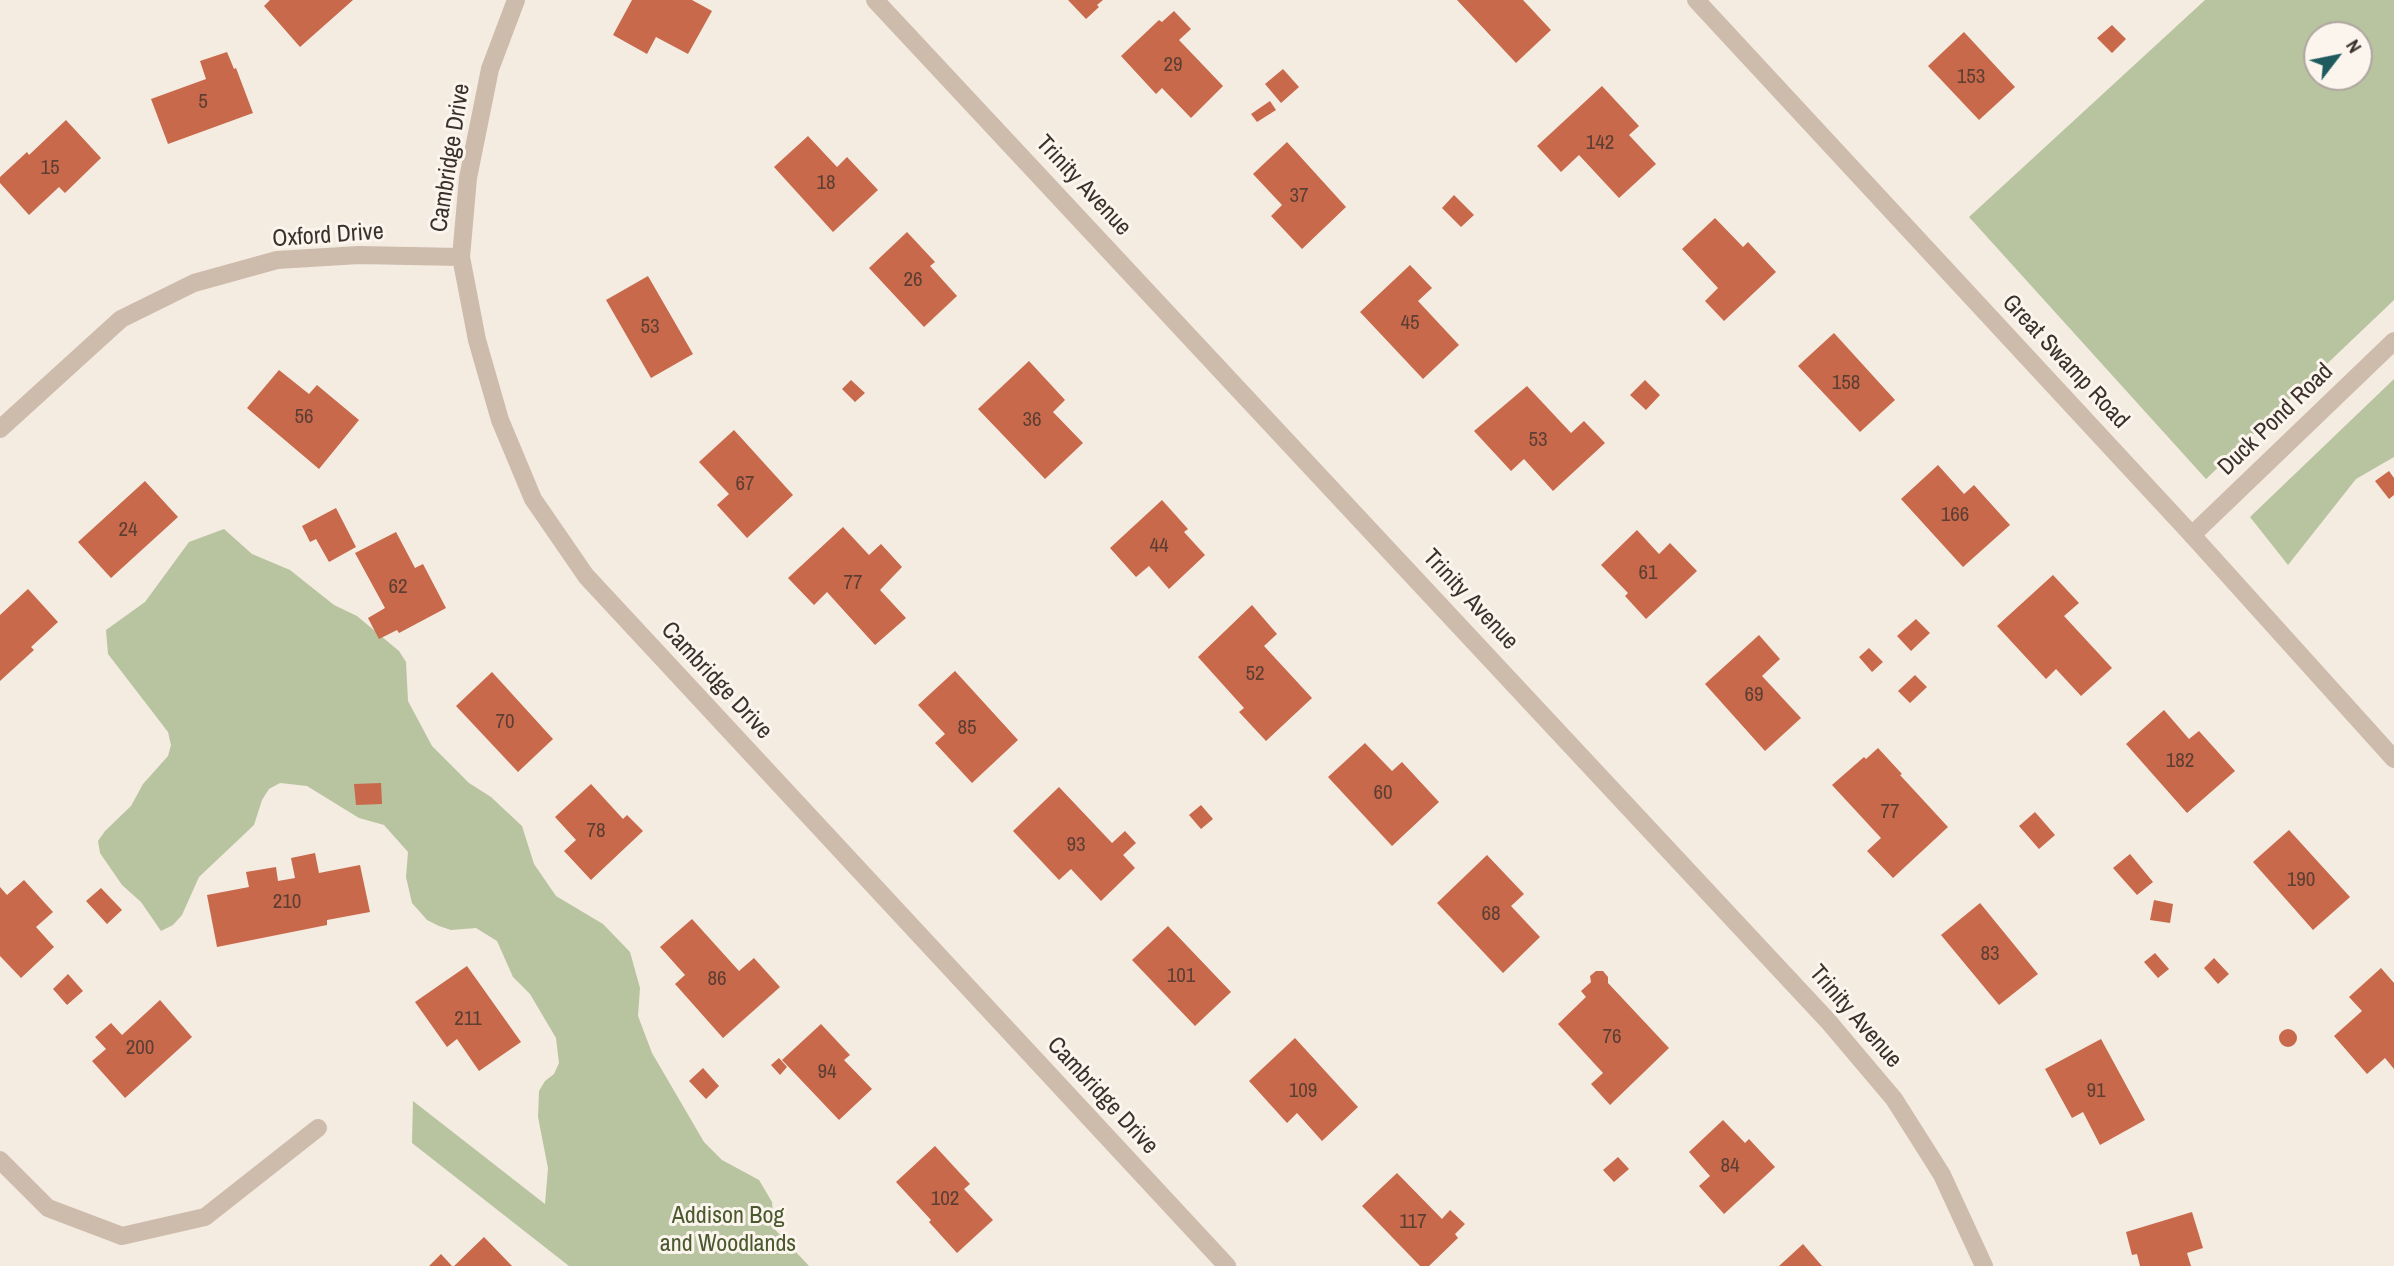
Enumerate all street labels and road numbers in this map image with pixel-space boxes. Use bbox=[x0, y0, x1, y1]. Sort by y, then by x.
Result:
street label: Cambridge Drive bbox=[425, 82, 477, 234]
street label: Trinity Avenue bbox=[1029, 130, 1137, 242]
street label: Oxford Drive bbox=[271, 218, 385, 254]
street label: Great Swamp Road bbox=[1996, 289, 2134, 435]
street label: Duck Pond Road bbox=[2212, 358, 2340, 482]
street label: Trinity Avenue bbox=[1416, 544, 1524, 656]
street label: Cambridge Drive bbox=[654, 616, 778, 746]
street label: Trinity Avenue bbox=[1802, 960, 1908, 1074]
street label: Cambridge Drive bbox=[1040, 1031, 1164, 1161]

